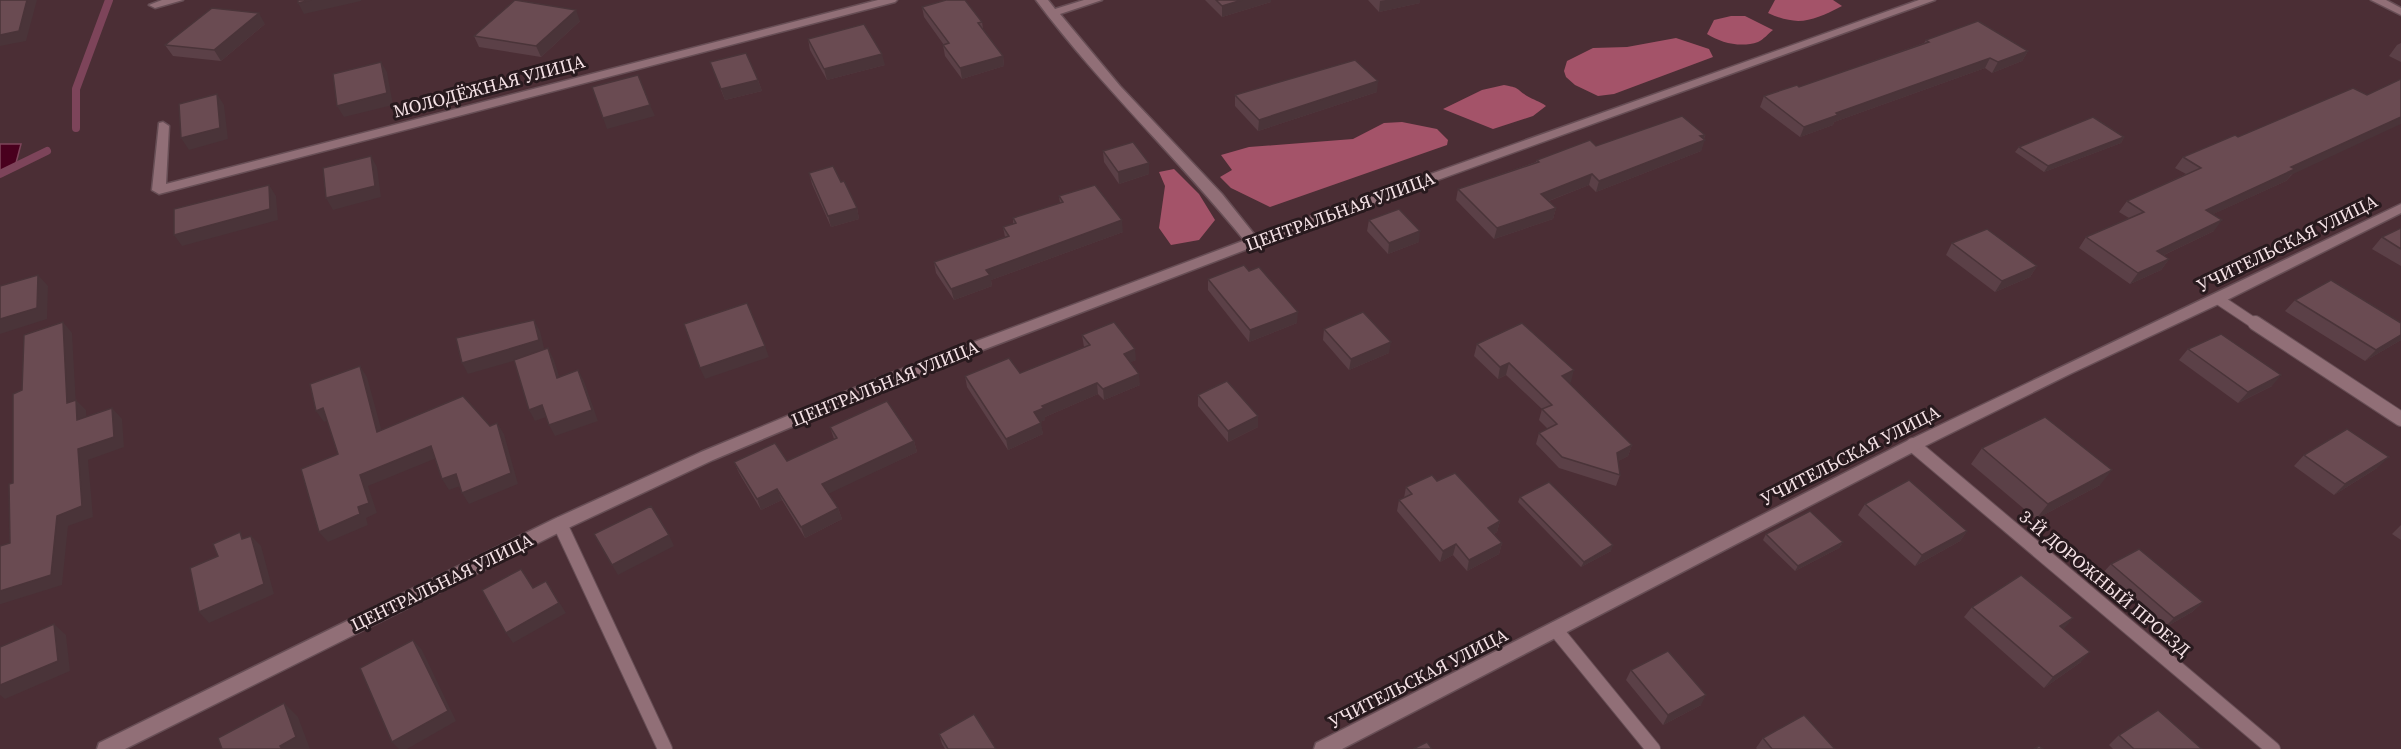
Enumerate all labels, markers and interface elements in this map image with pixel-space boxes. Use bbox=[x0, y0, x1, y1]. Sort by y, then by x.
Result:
street label: МОЛОДЁЖНАЯ УЛИЦА bbox=[390, 48, 588, 124]
street label: ЦЕНТРАЛЬНАЯ УЛИЦА bbox=[1242, 165, 1438, 257]
street label: УЧИТЕЛЬСКАЯ УЛИЦА bbox=[2192, 188, 2382, 298]
street label: ЦЕНТРАЛЬНАЯ УЛИЦА bbox=[788, 334, 982, 432]
street label: УЧИТЕЛЬСКАЯ УЛИЦА bbox=[1756, 399, 1944, 511]
street label: 3-Й ДОРОЖНЫЙ ПРОЕЗД bbox=[2014, 504, 2196, 662]
street label: ЦЕНТРАЛЬНАЯ УЛИЦА bbox=[347, 527, 537, 637]
street label: УЧИТЕЛЬСКАЯ УЛИЦА bbox=[1324, 622, 1512, 734]

